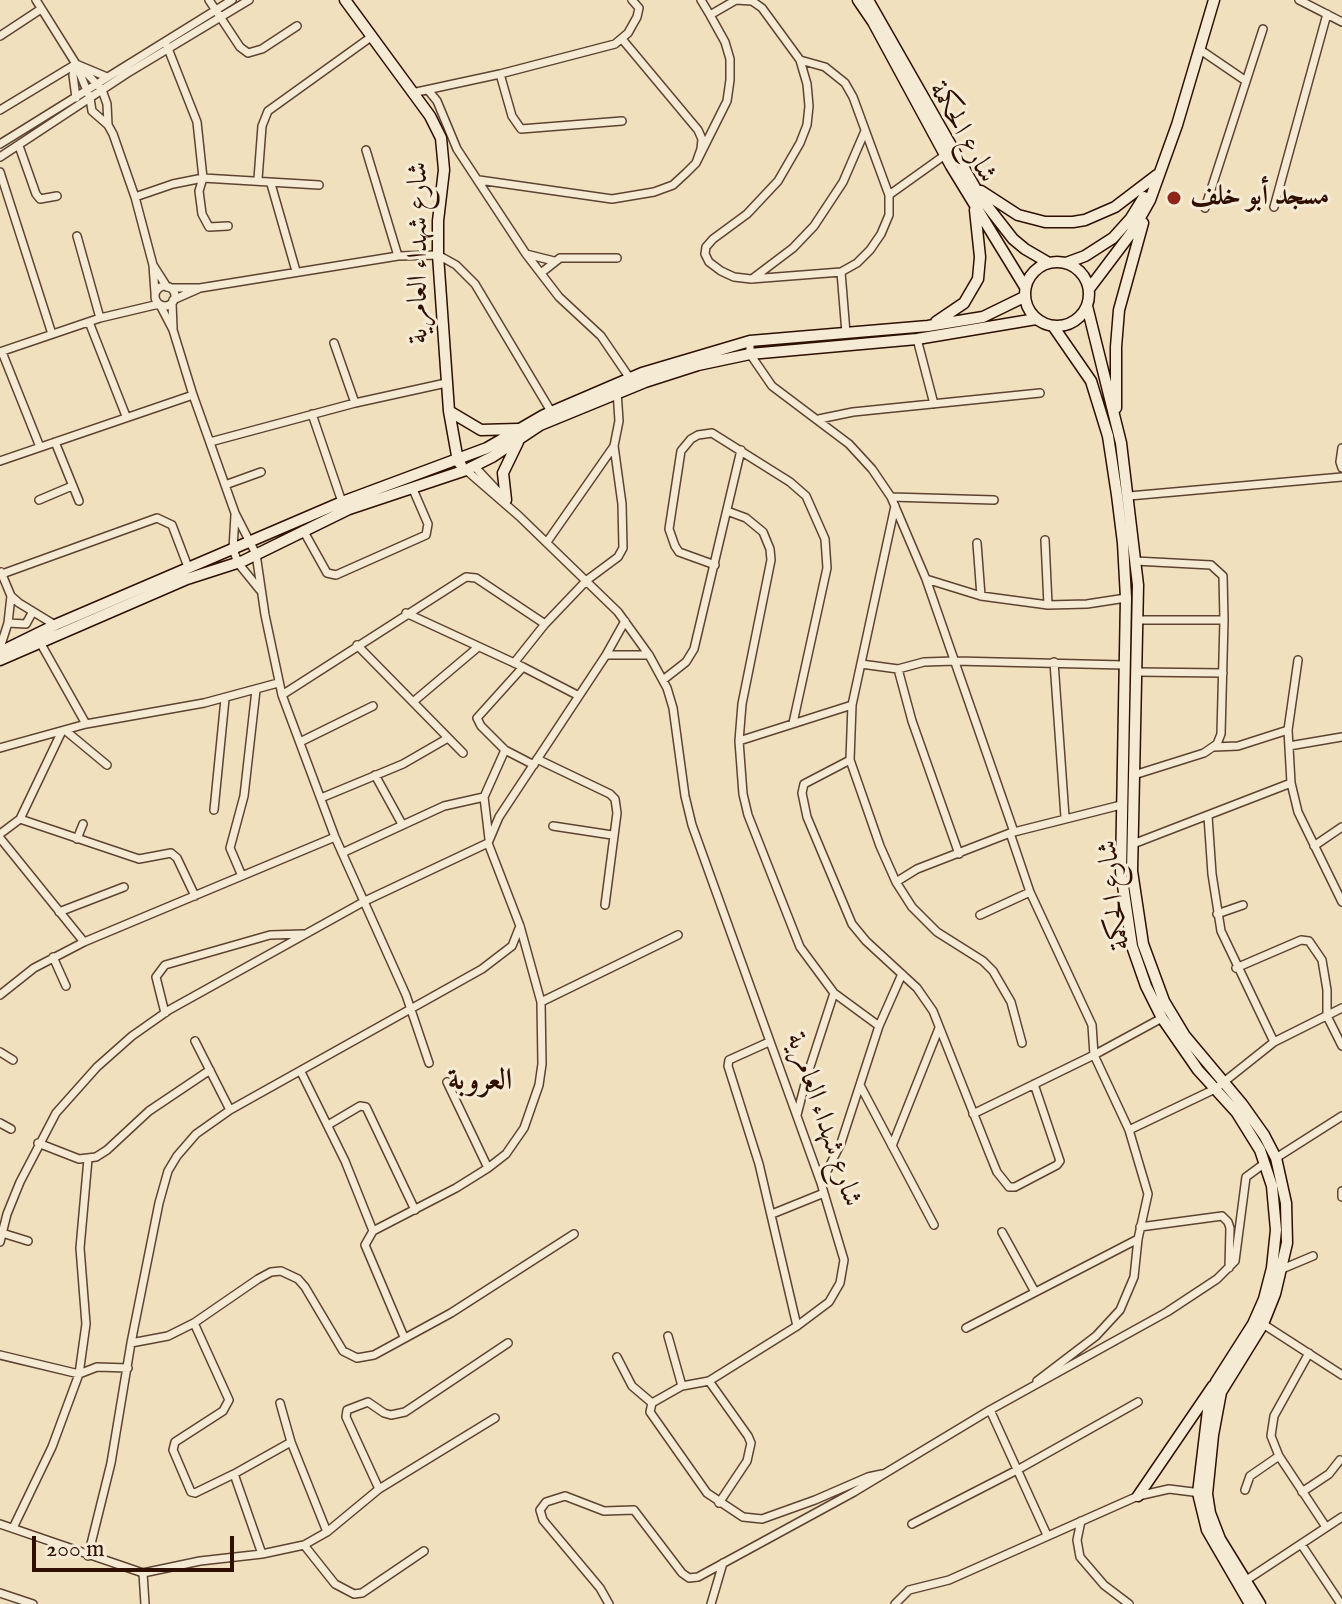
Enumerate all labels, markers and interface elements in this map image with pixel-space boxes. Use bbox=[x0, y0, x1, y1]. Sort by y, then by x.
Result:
street label: شارع الحكمة bbox=[919, 76, 1003, 190]
street label: شارع شهداء العامرية bbox=[403, 162, 437, 344]
place label: مسجد أبو خلف bbox=[1190, 181, 1329, 215]
marker: مسجد أبو خلف bbox=[1165, 189, 1183, 207]
street label: شارع الحكمة bbox=[1093, 838, 1139, 952]
street label: شارع شهداء العامرية bbox=[776, 1028, 868, 1212]
district label: العروبة bbox=[448, 1065, 512, 1101]
scale bar bbox=[36, 1520, 238, 1570]
text: 200 m bbox=[46, 1534, 105, 1565]

